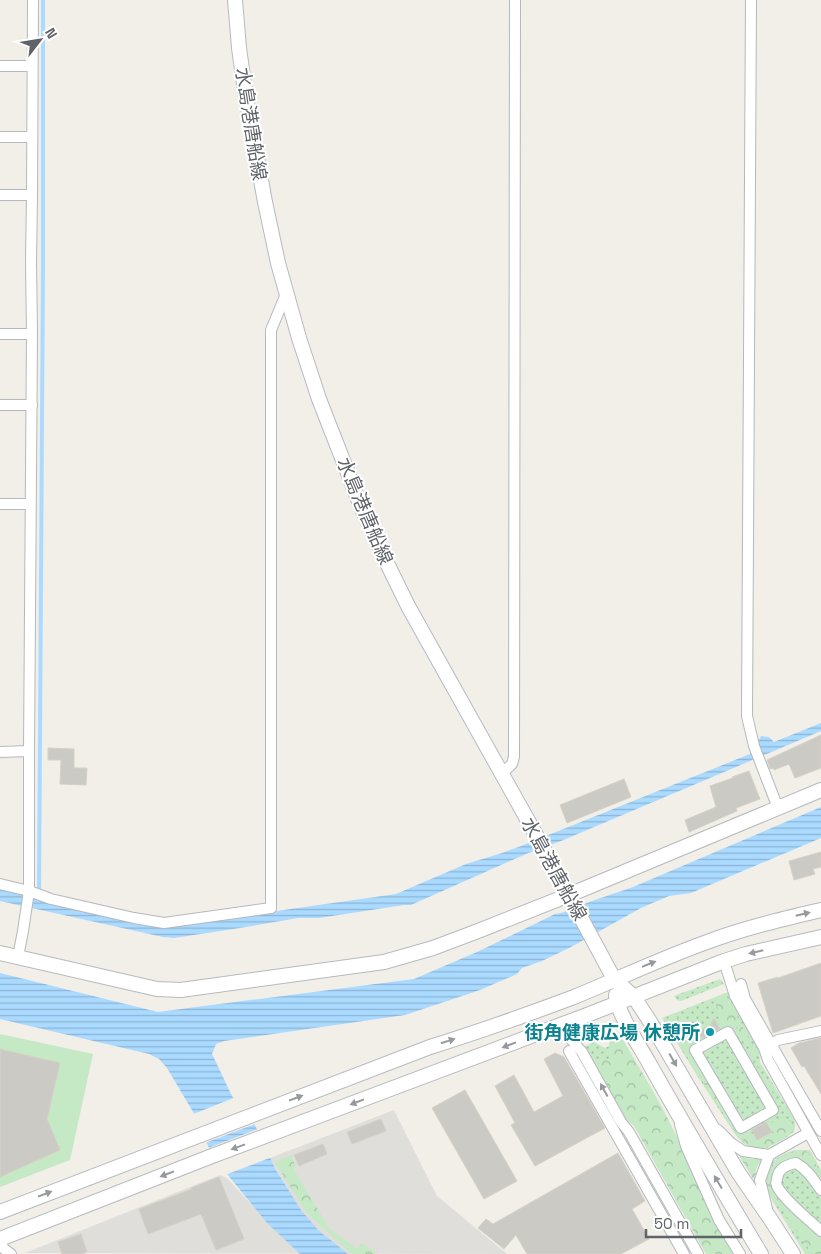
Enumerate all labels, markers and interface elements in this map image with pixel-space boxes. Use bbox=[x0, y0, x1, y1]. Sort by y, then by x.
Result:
north arrow bbox=[15, 15, 65, 65]
text: N bbox=[41, 25, 61, 42]
street label: 水島港唐船線 bbox=[230, 66, 272, 182]
street label: 水島港唐船線 bbox=[331, 454, 399, 568]
street label: 水島港唐船線 bbox=[515, 813, 593, 925]
one-way arrow bbox=[796, 910, 811, 918]
one-way arrow bbox=[749, 948, 764, 956]
one-way arrow bbox=[642, 960, 656, 968]
place label: 街角健康広場 休憩所 bbox=[524, 1020, 700, 1045]
marker: 街角健康広場 休憩所 bbox=[704, 1026, 716, 1038]
one-way arrow bbox=[441, 1037, 456, 1045]
one-way arrow bbox=[501, 1041, 516, 1049]
one-way arrow bbox=[669, 1053, 677, 1068]
one-way arrow bbox=[599, 1084, 608, 1097]
one-way arrow bbox=[289, 1094, 304, 1102]
one-way arrow bbox=[349, 1098, 364, 1106]
one-way arrow bbox=[230, 1143, 245, 1151]
one-way arrow bbox=[159, 1170, 174, 1178]
one-way arrow bbox=[714, 1175, 723, 1188]
one-way arrow bbox=[38, 1190, 53, 1197]
scale bar bbox=[646, 1206, 741, 1238]
text: 50 m bbox=[654, 1214, 689, 1233]

